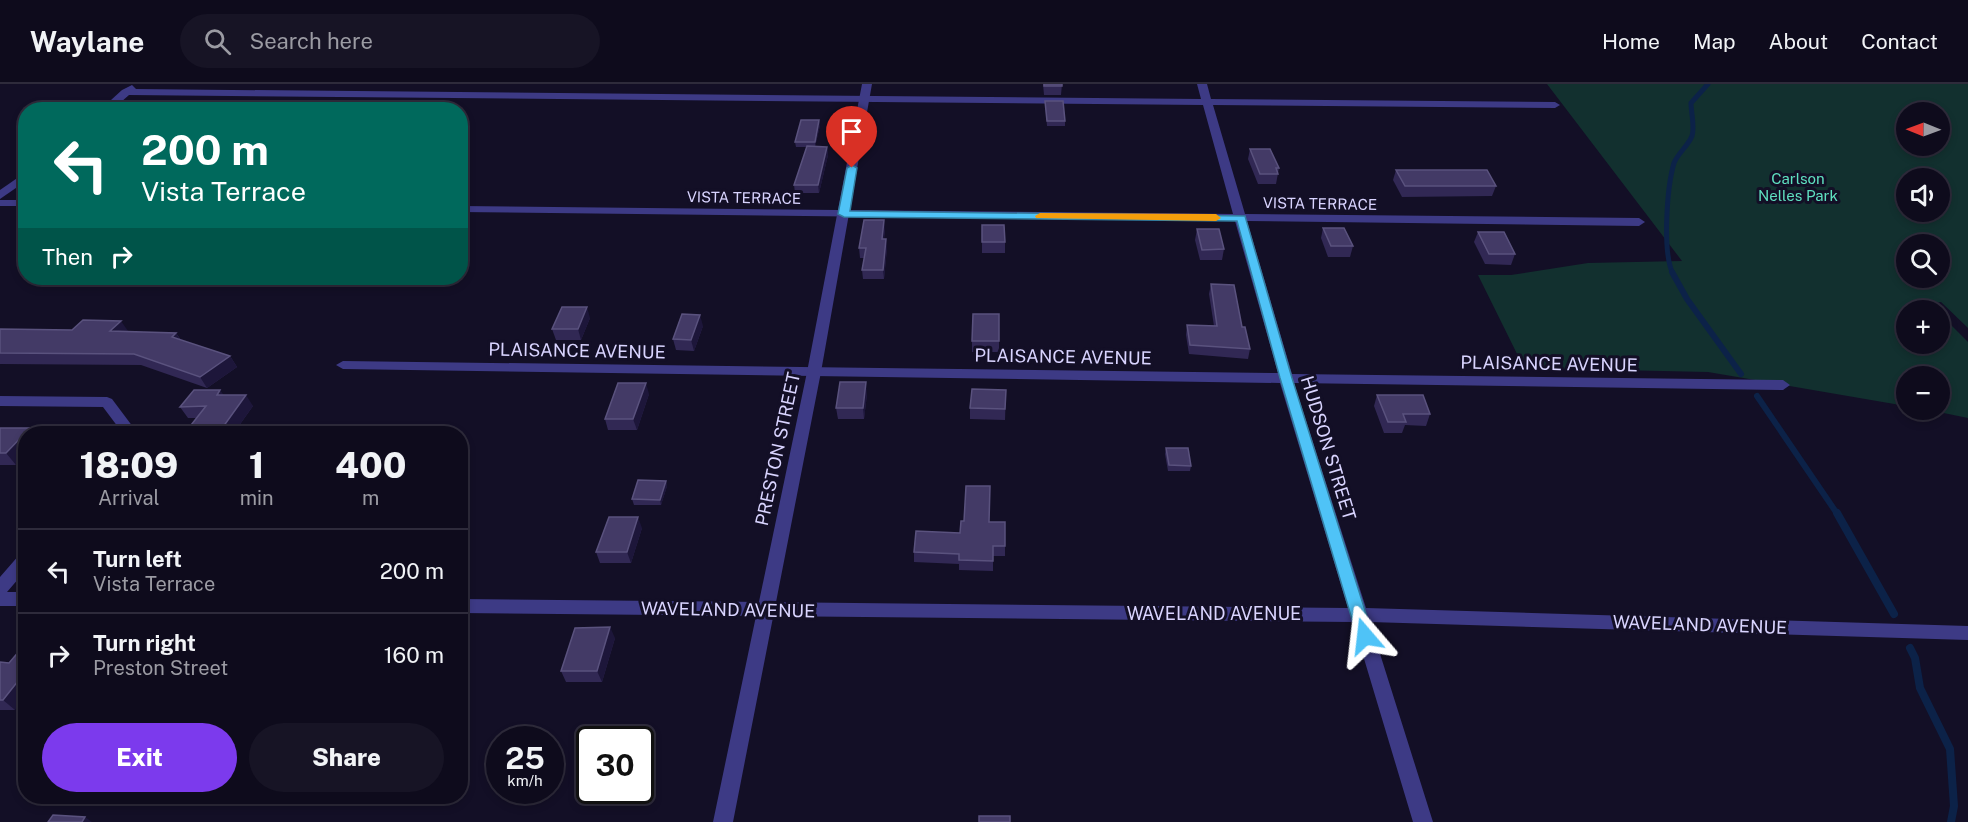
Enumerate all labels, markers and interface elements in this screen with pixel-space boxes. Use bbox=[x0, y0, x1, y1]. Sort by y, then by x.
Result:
search box bbox=[180, 14, 600, 68]
text: Waylane bbox=[30, 25, 144, 58]
icon: search bbox=[201, 25, 234, 58]
text: Search here bbox=[249, 28, 373, 54]
text: Home bbox=[1602, 29, 1660, 54]
text: Map bbox=[1693, 29, 1736, 54]
text: About bbox=[1769, 29, 1828, 54]
text: Contact bbox=[1861, 29, 1938, 54]
north arrow bbox=[1896, 102, 1950, 156]
map controls bbox=[1896, 102, 1950, 420]
pin bbox=[826, 106, 877, 168]
icon: arrive bbox=[835, 115, 868, 148]
text: 200 m bbox=[141, 125, 269, 174]
icon: left bbox=[42, 126, 120, 204]
button: sound bbox=[1896, 168, 1950, 222]
park label: Carlson Nelles Park bbox=[1758, 170, 1838, 204]
text: Vista Terrace bbox=[141, 175, 306, 207]
street label: VISTA TERRACE bbox=[687, 188, 801, 207]
street label: VISTA TERRACE bbox=[1263, 194, 1377, 213]
button: search bbox=[1896, 234, 1950, 288]
icon: right bbox=[105, 240, 138, 273]
text: Then bbox=[42, 244, 93, 270]
button: + bbox=[1896, 300, 1950, 354]
street label: PLAISANCE AVENUE bbox=[488, 338, 666, 363]
street label: PLAISANCE AVENUE bbox=[974, 344, 1152, 369]
street label: PLAISANCE AVENUE bbox=[1460, 351, 1638, 376]
button: − bbox=[1896, 366, 1950, 420]
street label: PRESTON STREET bbox=[751, 370, 804, 528]
street label: HUDSON STREET bbox=[1297, 373, 1360, 523]
text: 18:09 bbox=[79, 444, 178, 486]
text: 1 bbox=[249, 444, 264, 486]
text: 400 bbox=[335, 444, 407, 486]
text: Arrival bbox=[98, 486, 160, 510]
text: min bbox=[240, 486, 274, 510]
text: m bbox=[362, 486, 379, 510]
text: Turn left bbox=[93, 546, 182, 572]
icon: left bbox=[42, 555, 75, 588]
text: 200 m bbox=[380, 558, 444, 584]
text: Vista Terrace bbox=[93, 572, 215, 596]
street label: WAVELAND AVENUE bbox=[641, 597, 815, 622]
street label: WAVELAND AVENUE bbox=[1127, 603, 1301, 624]
position arrow bbox=[1333, 604, 1397, 668]
street label: WAVELAND AVENUE bbox=[1612, 611, 1788, 638]
text: Turn right bbox=[93, 630, 196, 656]
icon: right bbox=[42, 639, 75, 672]
text: 160 m bbox=[384, 642, 444, 668]
text: Preston Street bbox=[93, 656, 228, 680]
button: Exit bbox=[42, 723, 237, 792]
button: Share bbox=[249, 723, 444, 792]
speed limit sign: 30 bbox=[576, 726, 654, 804]
text: 25 bbox=[505, 740, 545, 776]
text: km/h bbox=[507, 772, 543, 789]

